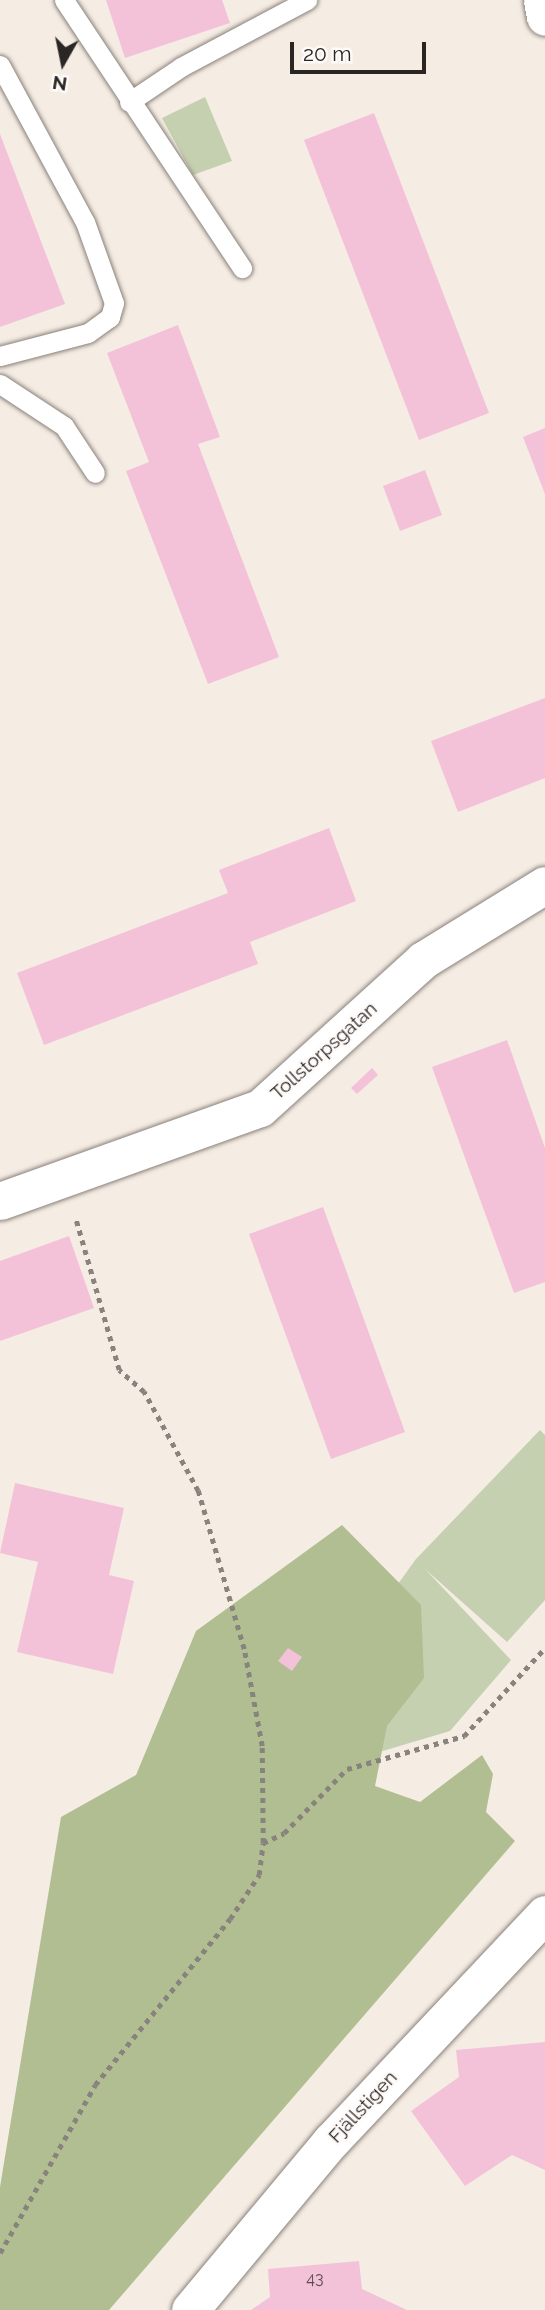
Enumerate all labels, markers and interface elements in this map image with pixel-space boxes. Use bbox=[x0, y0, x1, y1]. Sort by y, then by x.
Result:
north arrow bbox=[28, 28, 98, 98]
scale bar bbox=[293, 28, 430, 72]
text: 20 m bbox=[303, 41, 351, 66]
text: N bbox=[51, 72, 69, 96]
street label: Tollstorpsgatan bbox=[266, 997, 382, 1105]
street label: Fjällstigen bbox=[324, 2066, 402, 2148]
house number: 43 bbox=[306, 2269, 324, 2289]

